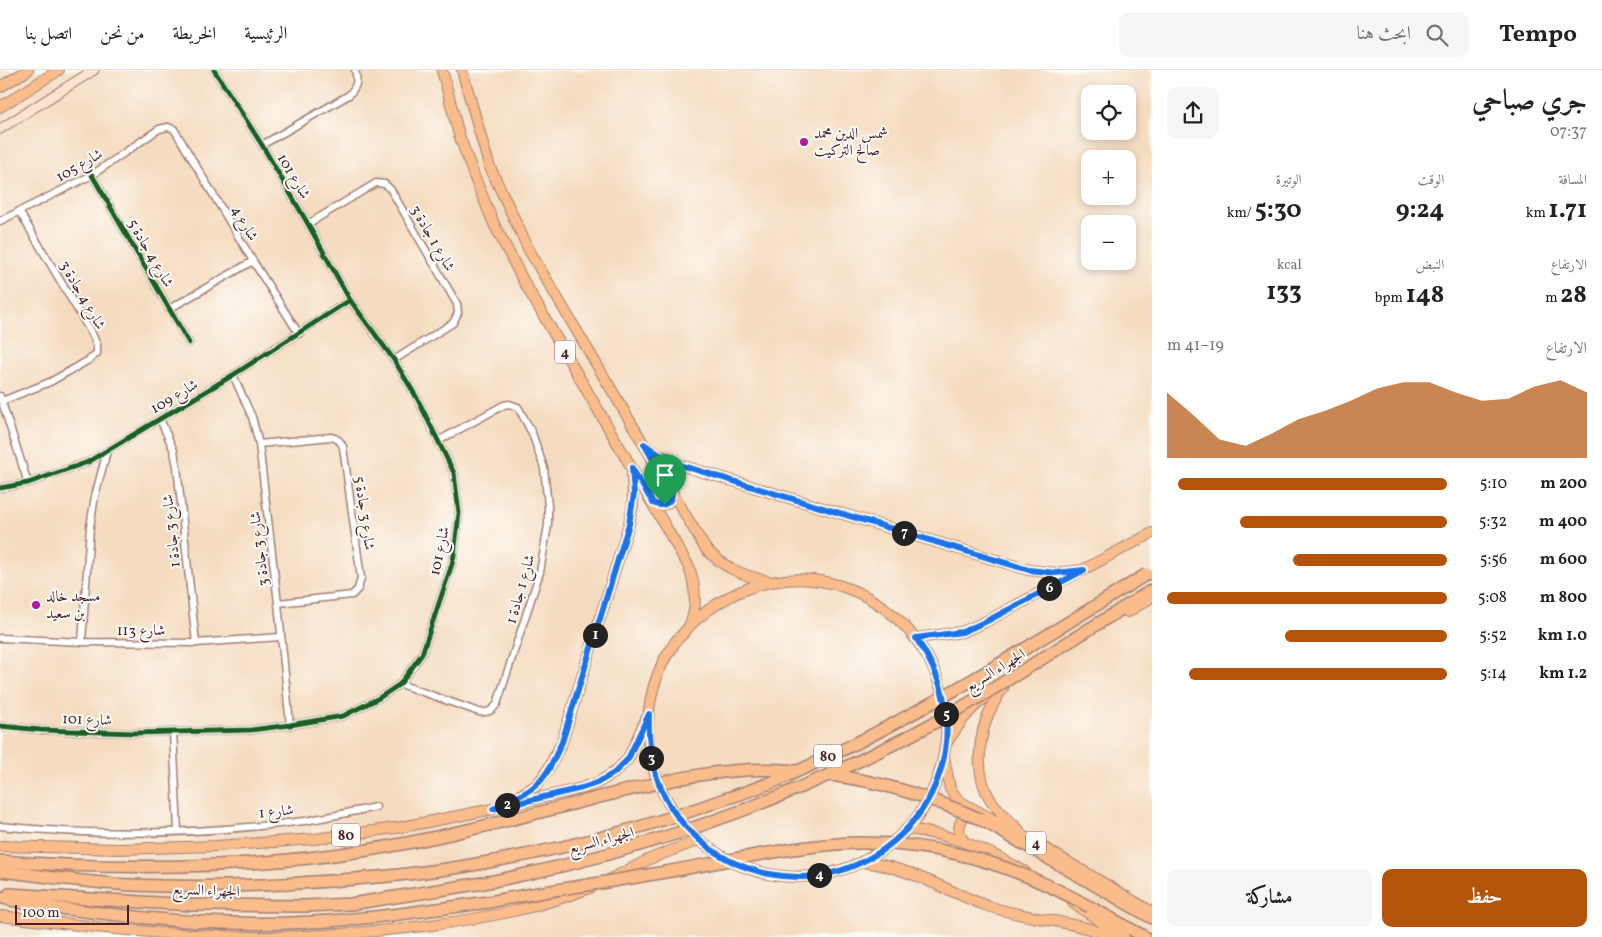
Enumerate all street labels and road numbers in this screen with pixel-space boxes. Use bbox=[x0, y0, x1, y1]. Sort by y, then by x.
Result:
street label: شارع 105 bbox=[52, 144, 108, 189]
street label: شارع 101 bbox=[270, 150, 315, 204]
street label: شارع 4 bbox=[224, 202, 263, 246]
street label: شارع 1 جادة 3 bbox=[403, 202, 459, 276]
street label: شارع 4 جادة 5 bbox=[121, 216, 178, 292]
street label: شارع 4 جادة 3 bbox=[53, 257, 110, 335]
road number: 4 bbox=[555, 340, 575, 364]
street label: شارع 109 bbox=[147, 375, 203, 420]
street label: شارع 3 جادة 5 bbox=[347, 475, 379, 552]
street label: شارع 3 جادة 1 bbox=[158, 493, 188, 568]
street label: شارع 3 جادة 3 bbox=[245, 510, 276, 587]
street label: شارع 101 bbox=[425, 525, 457, 578]
street label: شارع 1 جادة 1 bbox=[501, 552, 542, 627]
street label: شارع 113 bbox=[117, 621, 165, 643]
street label: الجهراء السريع bbox=[962, 644, 1031, 700]
street label: شارع 101 bbox=[62, 709, 112, 733]
road number: 80 bbox=[814, 744, 842, 768]
street label: شارع 1 bbox=[258, 800, 295, 826]
street label: الجهراء السريع bbox=[566, 823, 637, 862]
road number: 80 bbox=[332, 824, 360, 846]
road number: 4 bbox=[1026, 831, 1046, 854]
street label: الجهراء السريع bbox=[172, 880, 240, 905]

